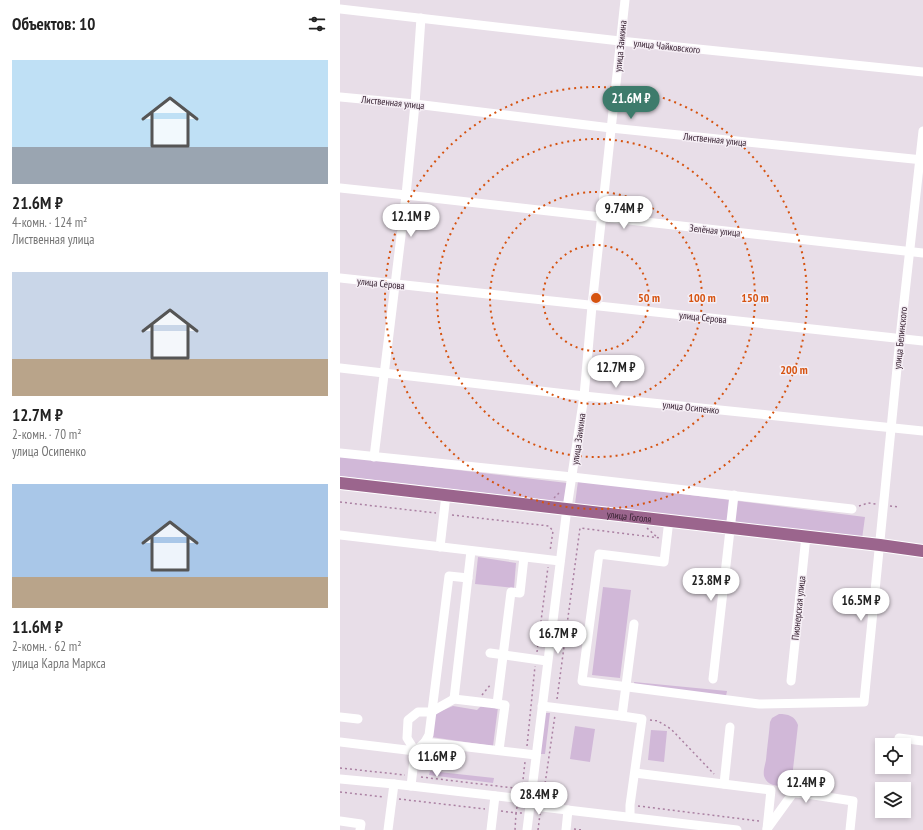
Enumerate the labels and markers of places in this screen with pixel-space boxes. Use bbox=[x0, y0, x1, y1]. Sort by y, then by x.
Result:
pin: 21.6M ₽ bbox=[594, 86, 668, 120]
pin: 9.74M ₽ bbox=[587, 196, 661, 230]
pin: 12.1M ₽ bbox=[374, 204, 448, 238]
centre of rings bbox=[589, 291, 603, 305]
pin: 12.7M ₽ bbox=[579, 355, 653, 389]
pin: 23.8M ₽ bbox=[674, 568, 748, 602]
pin: 16.5M ₽ bbox=[824, 588, 898, 622]
pin: 16.7M ₽ bbox=[521, 621, 595, 655]
pin: 11.6M ₽ bbox=[400, 744, 474, 778]
pin: 12.4M ₽ bbox=[769, 770, 843, 804]
pin: 28.4M ₽ bbox=[502, 782, 576, 816]

